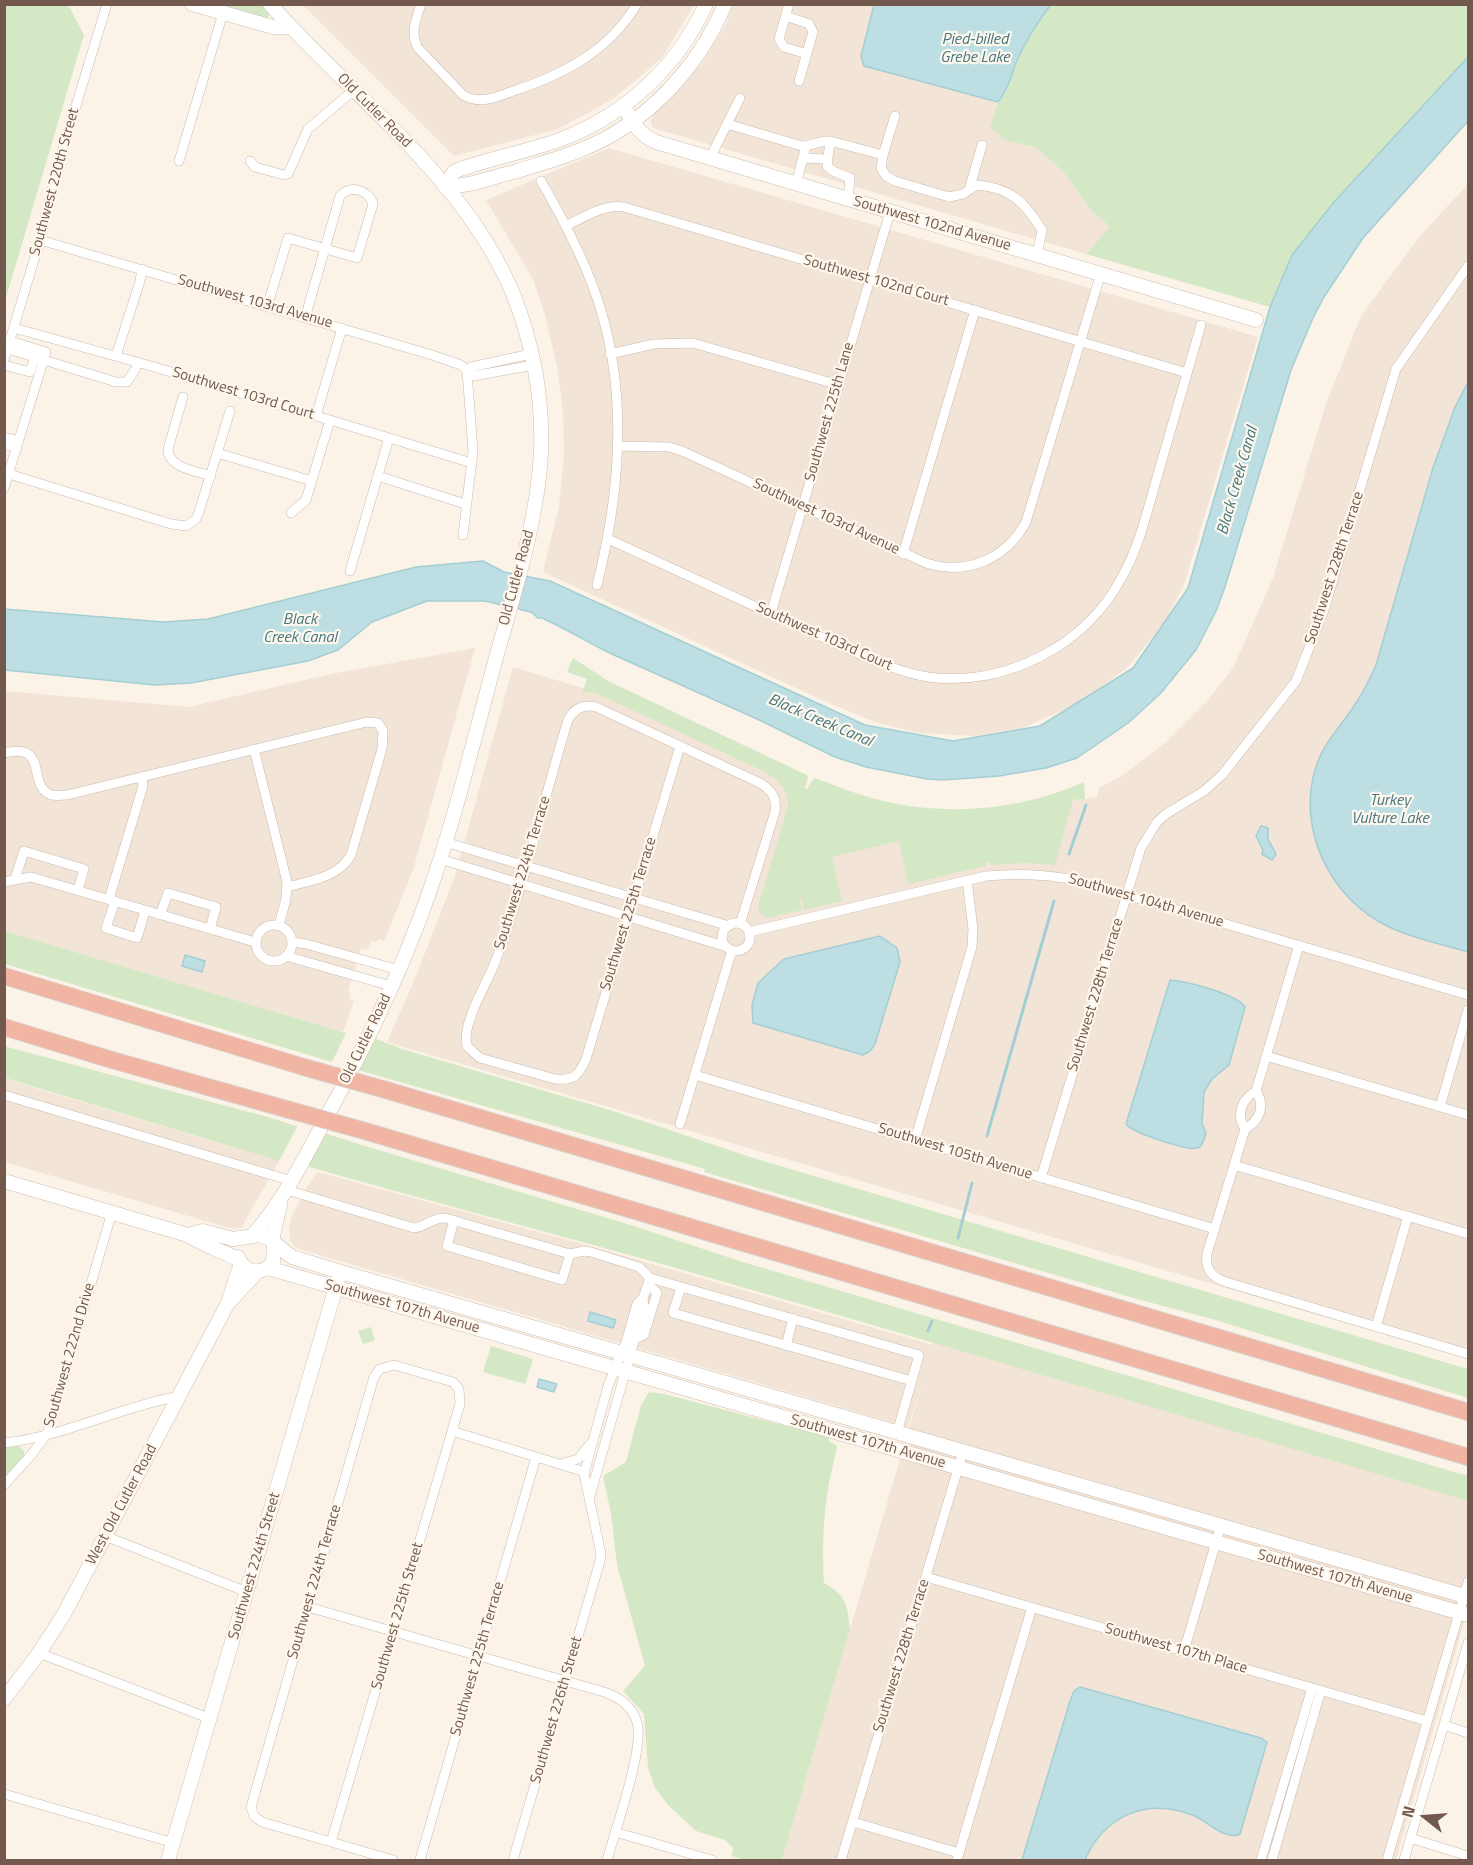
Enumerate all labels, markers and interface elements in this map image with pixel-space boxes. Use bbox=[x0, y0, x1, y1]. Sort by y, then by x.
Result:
water label: Pied-billed Grebe Lake bbox=[940, 30, 1010, 68]
street label: Old Cutler Road bbox=[333, 70, 415, 152]
street label: Southwest 220th Street bbox=[27, 106, 83, 258]
street label: Southwest 102nd Avenue bbox=[851, 193, 1013, 255]
street label: Southwest 102nd Court bbox=[801, 252, 951, 310]
street label: Southwest 103rd Avenue bbox=[176, 271, 334, 333]
street label: Southwest 225th Lane bbox=[802, 340, 858, 484]
street label: Southwest 103rd Court bbox=[170, 364, 316, 424]
water label: Black Creek Canal bbox=[1213, 425, 1263, 537]
street label: Southwest 103rd Avenue bbox=[750, 475, 902, 559]
street label: Southwest 228th Terrace bbox=[1302, 489, 1368, 647]
street label: Old Cutler Road bbox=[496, 528, 538, 628]
street label: Southwest 103rd Court bbox=[753, 599, 895, 675]
water label: Black Creek Canal bbox=[263, 610, 337, 648]
water label: Black Creek Canal bbox=[765, 690, 875, 752]
water label: Turkey Vulture Lake bbox=[1351, 791, 1429, 829]
street label: Southwest 224th Terrace bbox=[491, 794, 555, 952]
street label: Southwest 225th Terrace bbox=[597, 835, 661, 993]
street label: Southwest 104th Avenue bbox=[1066, 870, 1226, 932]
street label: Southwest 228th Terrace bbox=[1064, 916, 1128, 1074]
street label: Old Cutler Road bbox=[336, 991, 396, 1087]
street label: Southwest 105th Avenue bbox=[876, 1120, 1034, 1184]
street label: Southwest 107th Avenue bbox=[322, 1276, 482, 1338]
street label: Southwest 222nd Drive bbox=[41, 1281, 99, 1429]
street label: Southwest 107th Avenue bbox=[788, 1411, 948, 1473]
street label: West Old Cutler Road bbox=[83, 1442, 161, 1568]
street label: Southwest 224th Street bbox=[225, 1490, 285, 1642]
street label: Southwest 224th Terrace bbox=[284, 1503, 346, 1661]
street label: Southwest 225th Street bbox=[368, 1540, 428, 1692]
street label: Southwest 107th Avenue bbox=[1255, 1546, 1415, 1608]
street label: Southwest 228th Terrace bbox=[870, 1577, 934, 1735]
street label: Southwest 225th Terrace bbox=[447, 1580, 509, 1738]
street label: Southwest 107th Place bbox=[1103, 1620, 1249, 1678]
street label: Southwest 226th Street bbox=[527, 1634, 587, 1786]
north arrow bbox=[1395, 1787, 1455, 1847]
text: N bbox=[1395, 1803, 1421, 1821]

